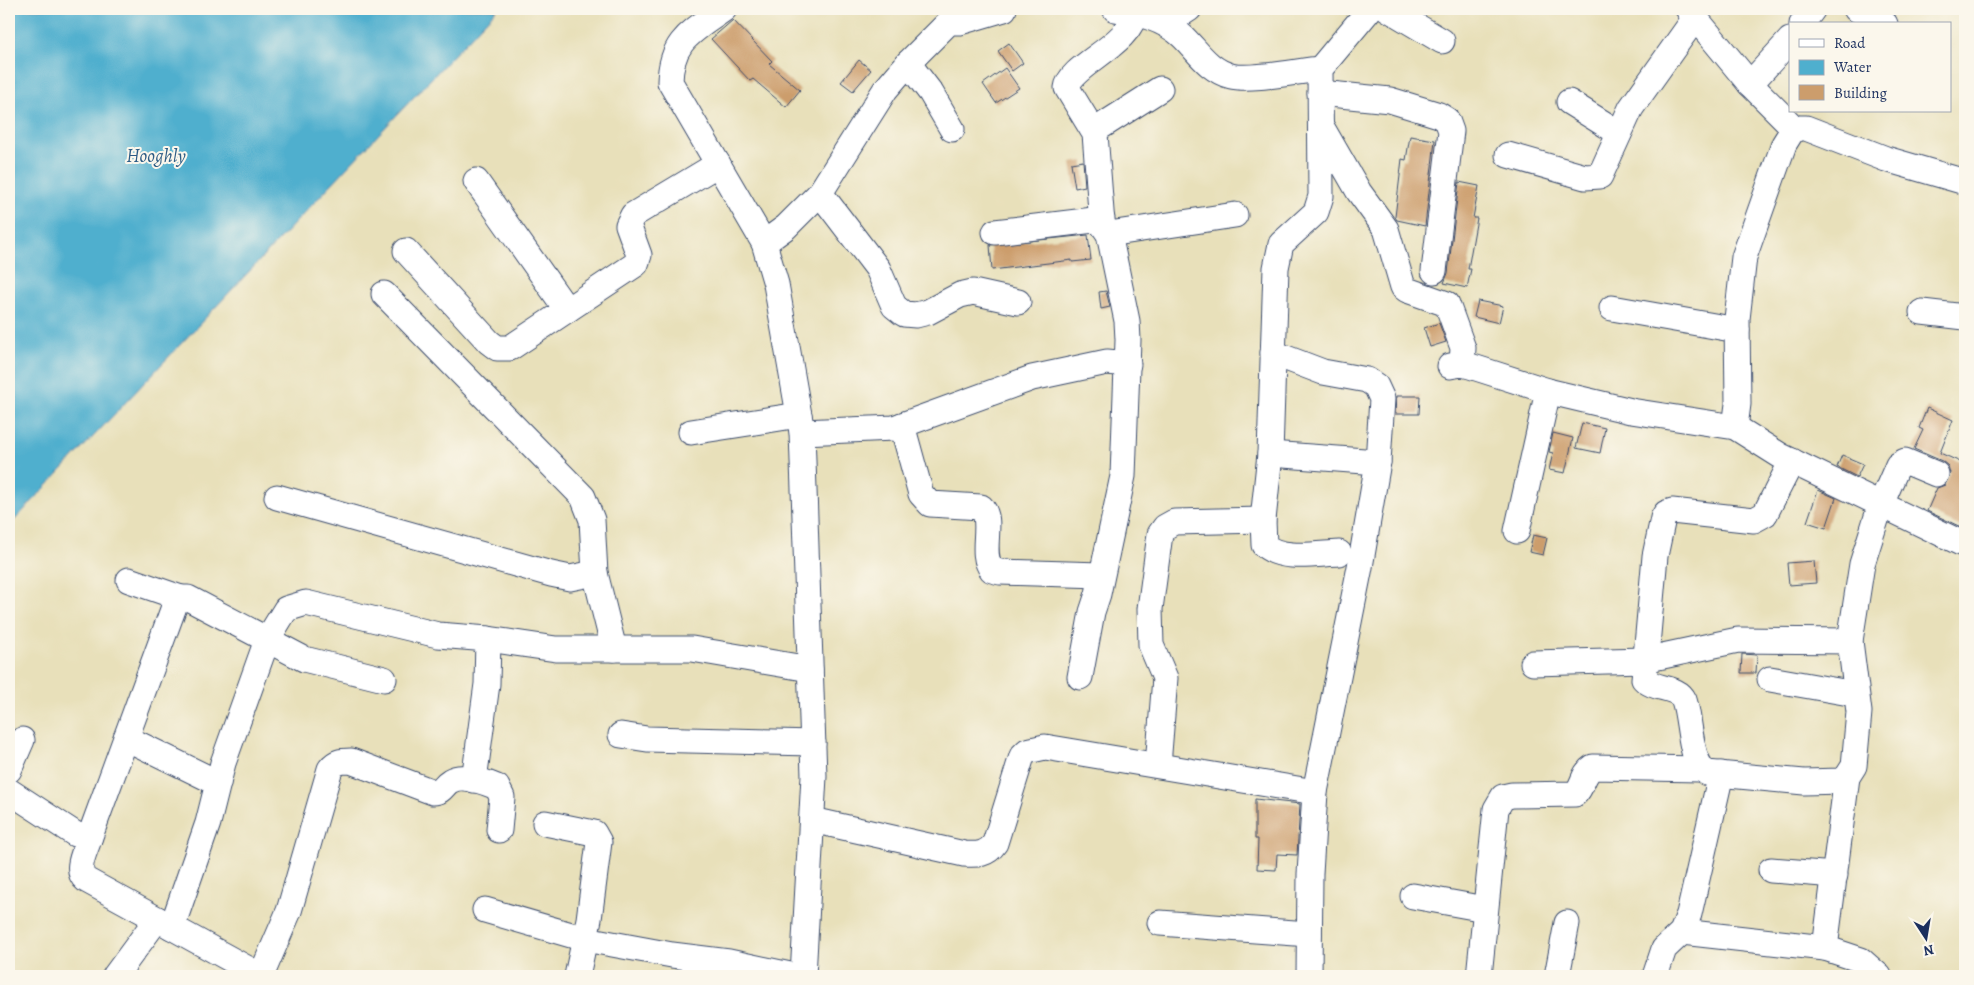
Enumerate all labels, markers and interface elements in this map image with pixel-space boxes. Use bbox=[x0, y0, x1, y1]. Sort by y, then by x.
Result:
legend bbox=[1789, 22, 1952, 112]
text: Road bbox=[1834, 33, 1866, 53]
text: Water bbox=[1833, 57, 1871, 77]
text: Building bbox=[1834, 83, 1887, 103]
water label: Hooghly bbox=[126, 143, 186, 169]
north arrow bbox=[1902, 912, 1952, 962]
text: N bbox=[1922, 940, 1936, 961]

